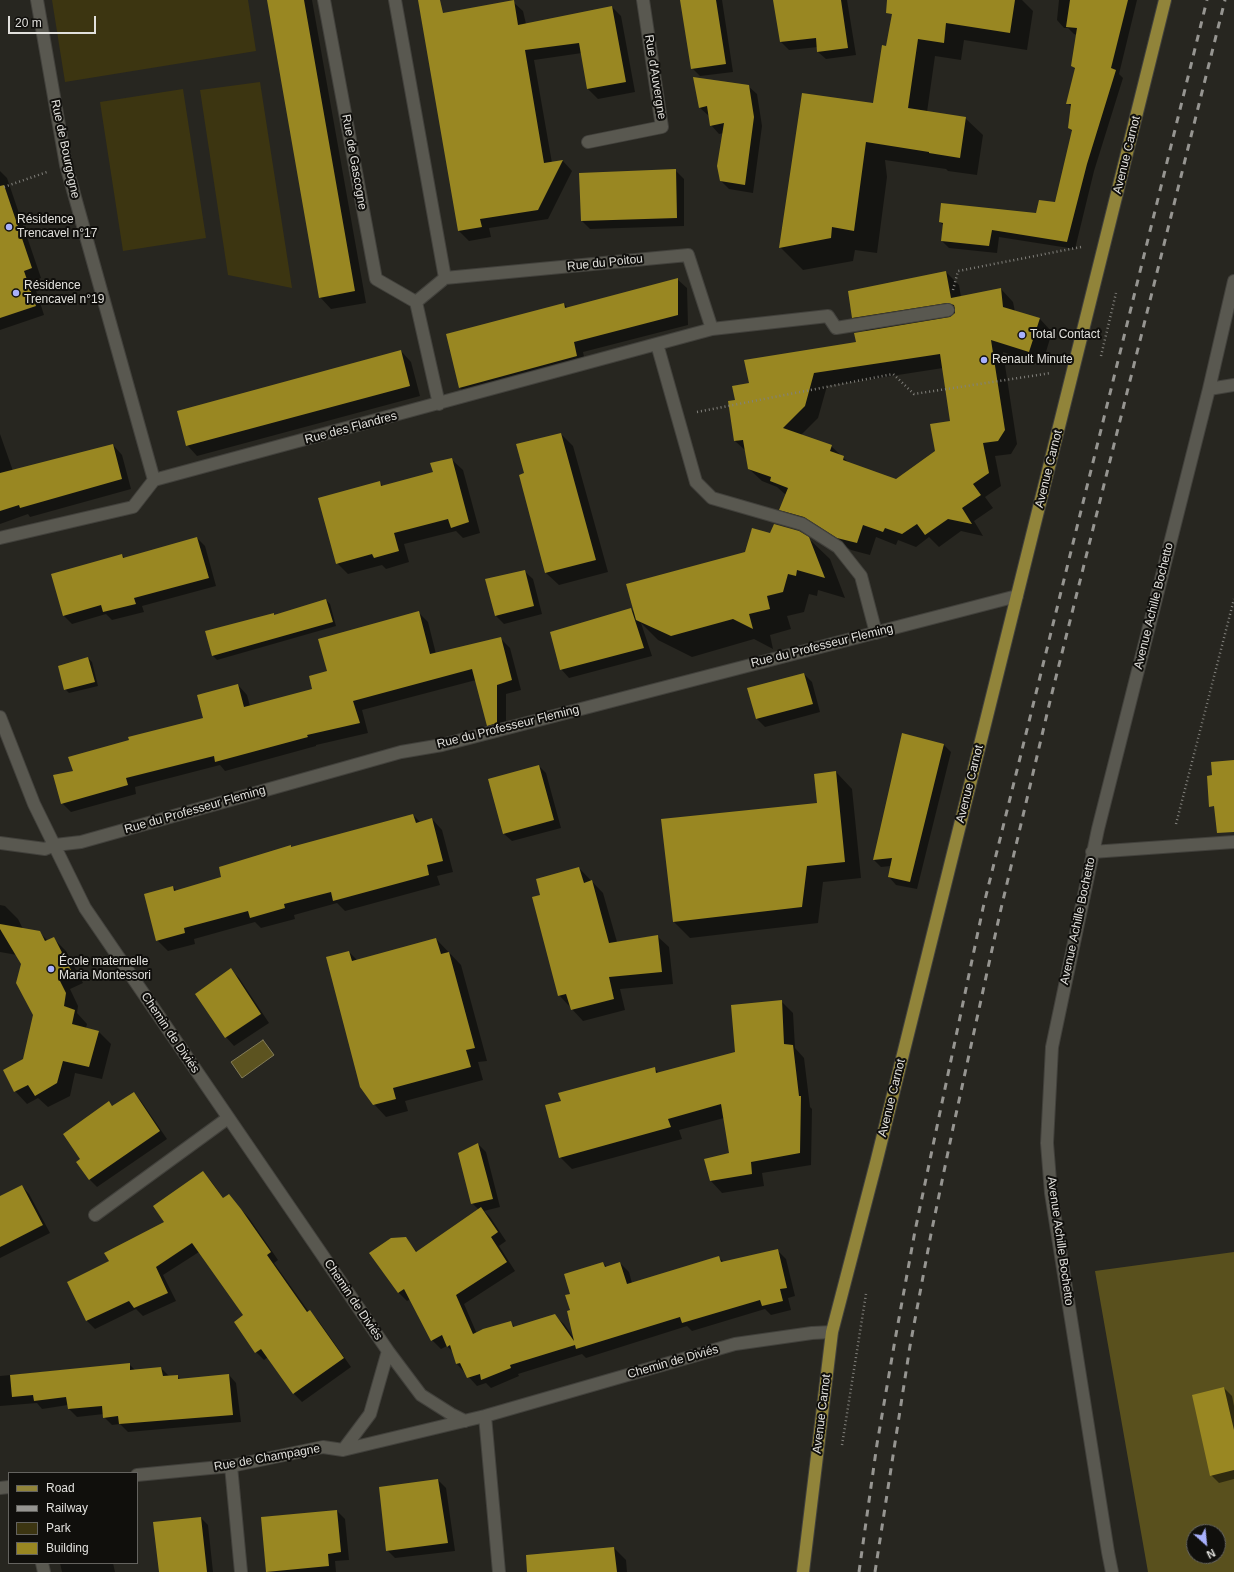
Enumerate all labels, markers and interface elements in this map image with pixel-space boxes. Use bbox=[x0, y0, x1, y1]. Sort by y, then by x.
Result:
scale bar bbox=[10, 8, 98, 34]
text: 20 m bbox=[15, 16, 42, 30]
street label: Rue d'Auvergne bbox=[641, 34, 669, 120]
street label: Rue de Bourgogne bbox=[47, 98, 83, 200]
street label: Rue de Gascogne bbox=[339, 113, 369, 211]
street label: Avenue Carnot bbox=[1110, 115, 1144, 195]
place label: Résidence Trencavel n°17 bbox=[17, 213, 97, 241]
marker: Résidence Trencavel n°17 bbox=[4, 222, 14, 232]
street label: Rue du Poitou bbox=[566, 252, 644, 274]
place label: Résidence Trencavel n°19 bbox=[24, 279, 104, 307]
marker: Résidence Trencavel n°19 bbox=[11, 288, 21, 298]
place label: Total Contact bbox=[1030, 328, 1100, 342]
marker: Total Contact bbox=[1017, 330, 1027, 340]
place label: Renault Minute bbox=[992, 353, 1073, 367]
marker: Renault Minute bbox=[979, 355, 989, 365]
street label: Rue des Flandres bbox=[303, 409, 399, 447]
street label: Avenue Carnot bbox=[1032, 429, 1066, 509]
street label: Avenue Achille Bochetto bbox=[1131, 541, 1177, 671]
street label: Rue du Professeur Fleming bbox=[749, 621, 895, 671]
street label: Rue du Professeur Fleming bbox=[435, 702, 581, 752]
street label: Avenue Carnot bbox=[953, 744, 987, 824]
street label: Rue du Professeur Fleming bbox=[123, 783, 267, 837]
street label: Avenue Achille Bochetto bbox=[1057, 856, 1099, 986]
place label: École maternelle Maria Montessori bbox=[59, 955, 151, 983]
marker: École maternelle Maria Montessori bbox=[46, 964, 56, 974]
street label: Chemin de Diviés bbox=[138, 990, 202, 1076]
street label: Avenue Carnot bbox=[875, 1058, 909, 1138]
street label: Avenue Achille Bochetto bbox=[1044, 1176, 1076, 1306]
street label: Chemin de Diviés bbox=[321, 1257, 385, 1343]
street label: Chemin de Diviés bbox=[626, 1342, 720, 1382]
street label: Avenue Carnot bbox=[810, 1374, 834, 1454]
street label: Rue de Champagne bbox=[213, 1442, 321, 1474]
legend bbox=[8, 1472, 138, 1564]
text: Road bbox=[46, 1481, 75, 1495]
text: Railway bbox=[46, 1501, 88, 1515]
text: Park bbox=[46, 1521, 71, 1535]
north arrow bbox=[1186, 1524, 1226, 1564]
text: Building bbox=[46, 1541, 89, 1555]
text: N bbox=[1205, 1547, 1217, 1561]

